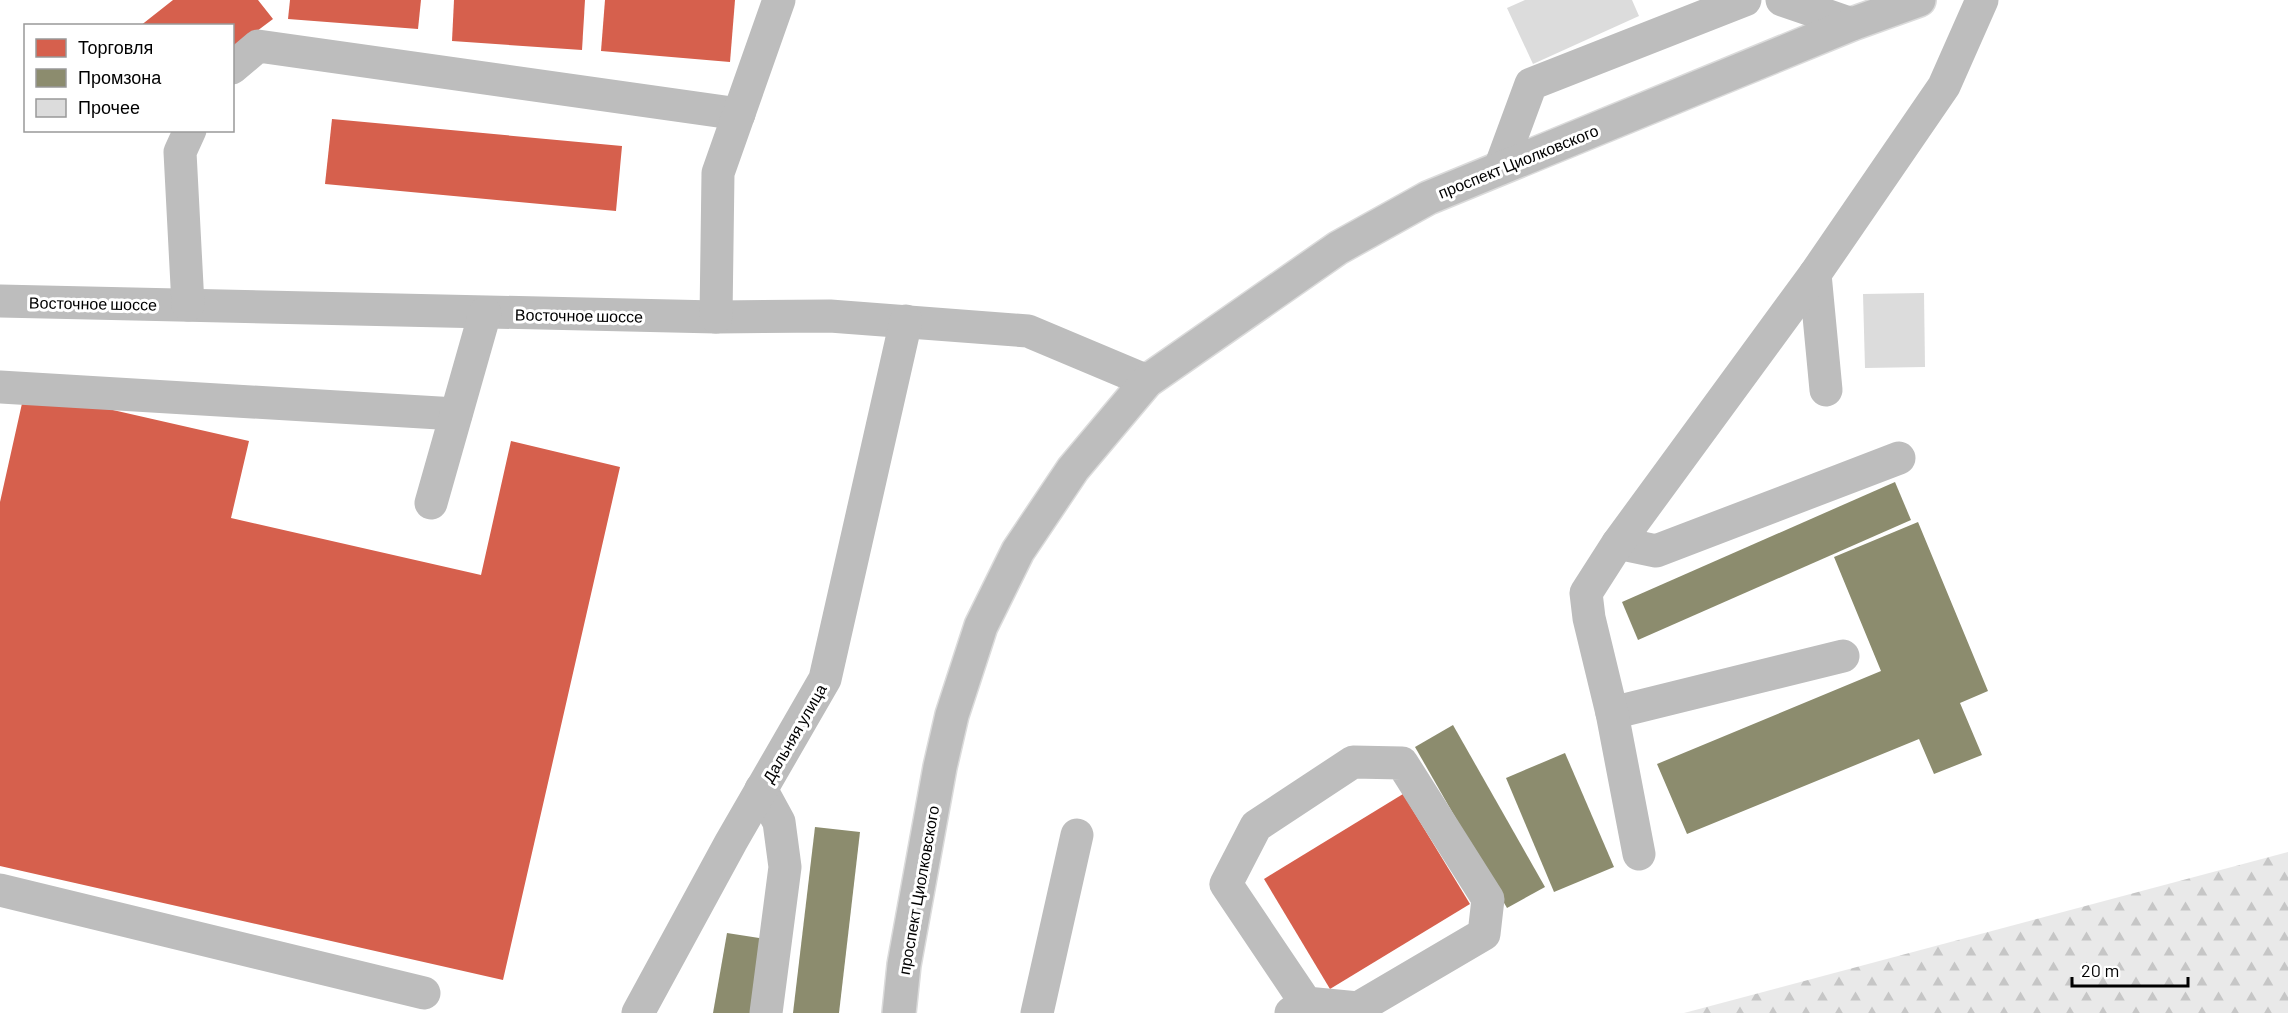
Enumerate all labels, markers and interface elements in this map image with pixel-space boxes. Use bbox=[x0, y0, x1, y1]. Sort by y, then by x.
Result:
legend bbox=[24, 24, 234, 132]
text: Торговля bbox=[78, 36, 153, 58]
text: Промзона bbox=[78, 66, 162, 88]
text: Прочее bbox=[78, 96, 140, 118]
street label: проспект Циолковского bbox=[1435, 120, 1601, 202]
street label: Восточное шоссе bbox=[29, 292, 157, 314]
street label: Восточное шоссе bbox=[515, 304, 643, 326]
street label: Дальняя улица bbox=[758, 680, 830, 786]
street label: проспект Циолковского bbox=[894, 804, 942, 976]
scale bar bbox=[2072, 950, 2188, 988]
text: 20 m bbox=[2081, 959, 2119, 981]

